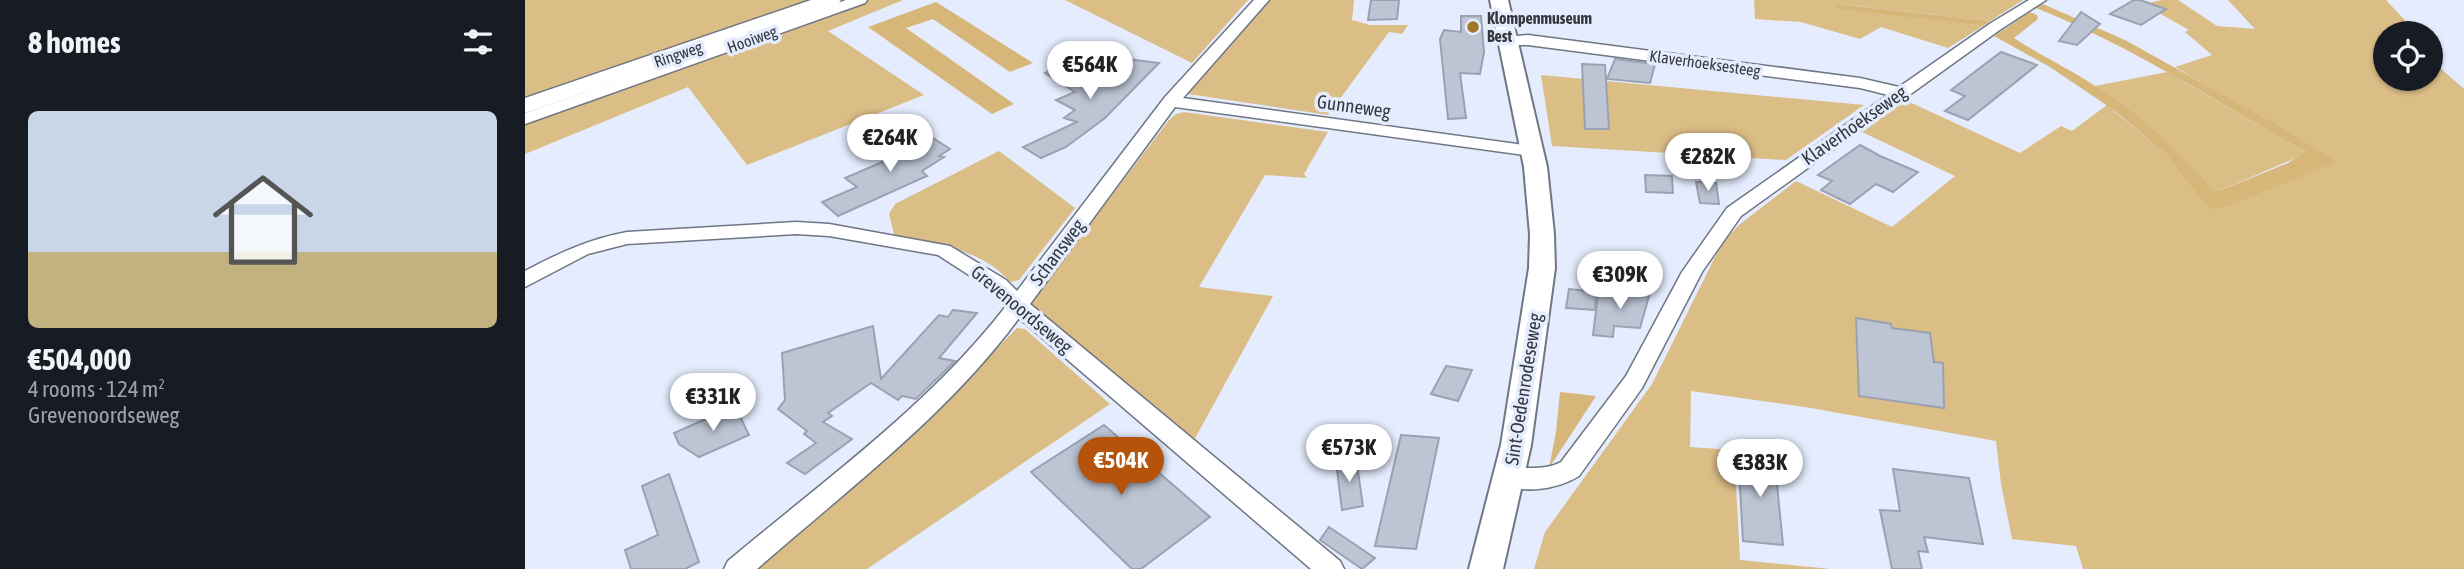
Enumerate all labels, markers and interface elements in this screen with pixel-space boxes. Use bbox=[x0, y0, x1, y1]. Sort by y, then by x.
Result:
place label: Klompenmuseum Best bbox=[1487, 9, 1592, 45]
marker: Klompenmuseum Best bbox=[1465, 19, 1481, 35]
map controls bbox=[2373, 21, 2443, 91]
button: locate bbox=[2373, 21, 2443, 91]
street label: Hooiweg bbox=[725, 22, 780, 57]
icon: filters bbox=[459, 23, 497, 61]
text: 8 homes bbox=[28, 25, 121, 59]
street label: Ringweg bbox=[651, 37, 705, 72]
pin: €564K bbox=[1041, 42, 1139, 101]
street label: Klaverhoeksesteeg bbox=[1648, 46, 1762, 81]
text: €564K bbox=[1063, 51, 1117, 77]
street label: Klaverhoekseweg bbox=[1797, 80, 1911, 169]
street label: Gunneweg bbox=[1316, 90, 1393, 122]
pin: €264K bbox=[841, 114, 939, 174]
text: €264K bbox=[863, 124, 917, 150]
pin: €282K bbox=[1659, 134, 1757, 193]
text: €282K bbox=[1681, 143, 1735, 169]
icon: home bbox=[200, 157, 326, 283]
street label: Schansweg bbox=[1025, 214, 1089, 289]
pin: €309K bbox=[1571, 252, 1669, 311]
street label: Grevenoordseweg bbox=[967, 260, 1078, 358]
text: €309K bbox=[1593, 261, 1647, 287]
street label: Sint-Oedenrodeseweg bbox=[1500, 311, 1546, 467]
text: €504,000 bbox=[28, 342, 131, 376]
pin: €331K bbox=[664, 374, 762, 433]
text: 4 rooms · 124 m² bbox=[28, 376, 165, 402]
text: €331K bbox=[686, 383, 740, 409]
text: Grevenoordseweg bbox=[28, 402, 180, 428]
pin: €573K bbox=[1300, 424, 1398, 484]
text: €573K bbox=[1322, 434, 1376, 460]
pin: €504K bbox=[1072, 438, 1170, 497]
pin: €383K bbox=[1711, 440, 1809, 499]
text: €504K bbox=[1094, 447, 1148, 473]
text: €383K bbox=[1733, 449, 1787, 475]

